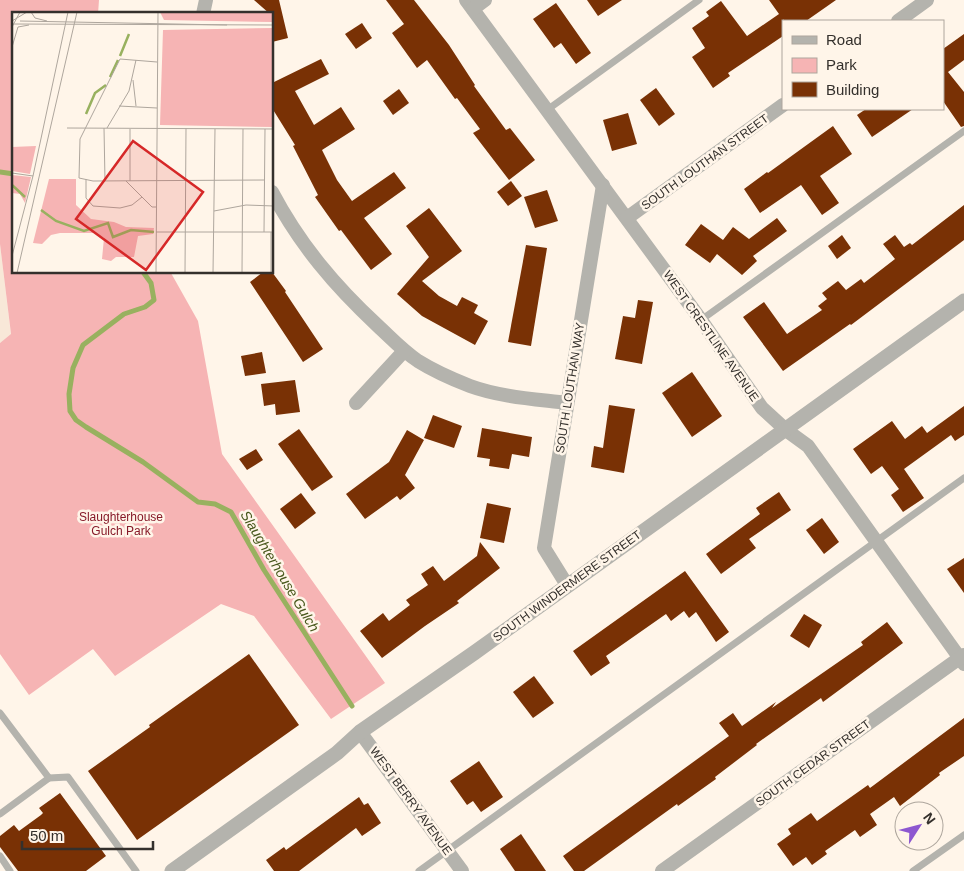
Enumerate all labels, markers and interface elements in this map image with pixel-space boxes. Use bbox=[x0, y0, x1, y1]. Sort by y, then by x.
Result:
inset map bbox=[12, 12, 274, 274]
legend bbox=[782, 20, 944, 110]
text: Road bbox=[826, 31, 862, 48]
text: Park bbox=[826, 56, 857, 73]
text: Building bbox=[826, 81, 879, 98]
street label: SOUTH LOUTHAN STREET bbox=[639, 111, 772, 213]
street label: WEST CRESTLINE AVENUE bbox=[660, 268, 762, 404]
street label: SOUTH LOUTHAN WAY bbox=[553, 322, 587, 454]
water label: Slaughterhouse Gulch bbox=[237, 508, 323, 635]
park label: Slaughterhouse Gulch Park bbox=[79, 510, 163, 538]
street label: SOUTH WINDERMERE STREET bbox=[490, 527, 644, 644]
street label: SOUTH CEDAR STREET bbox=[753, 716, 873, 809]
street label: WEST BERRY AVENUE bbox=[367, 744, 455, 858]
north arrow bbox=[894, 801, 944, 851]
text: N bbox=[920, 810, 939, 827]
scale bar bbox=[22, 818, 154, 850]
text: 50 m bbox=[30, 827, 63, 844]

